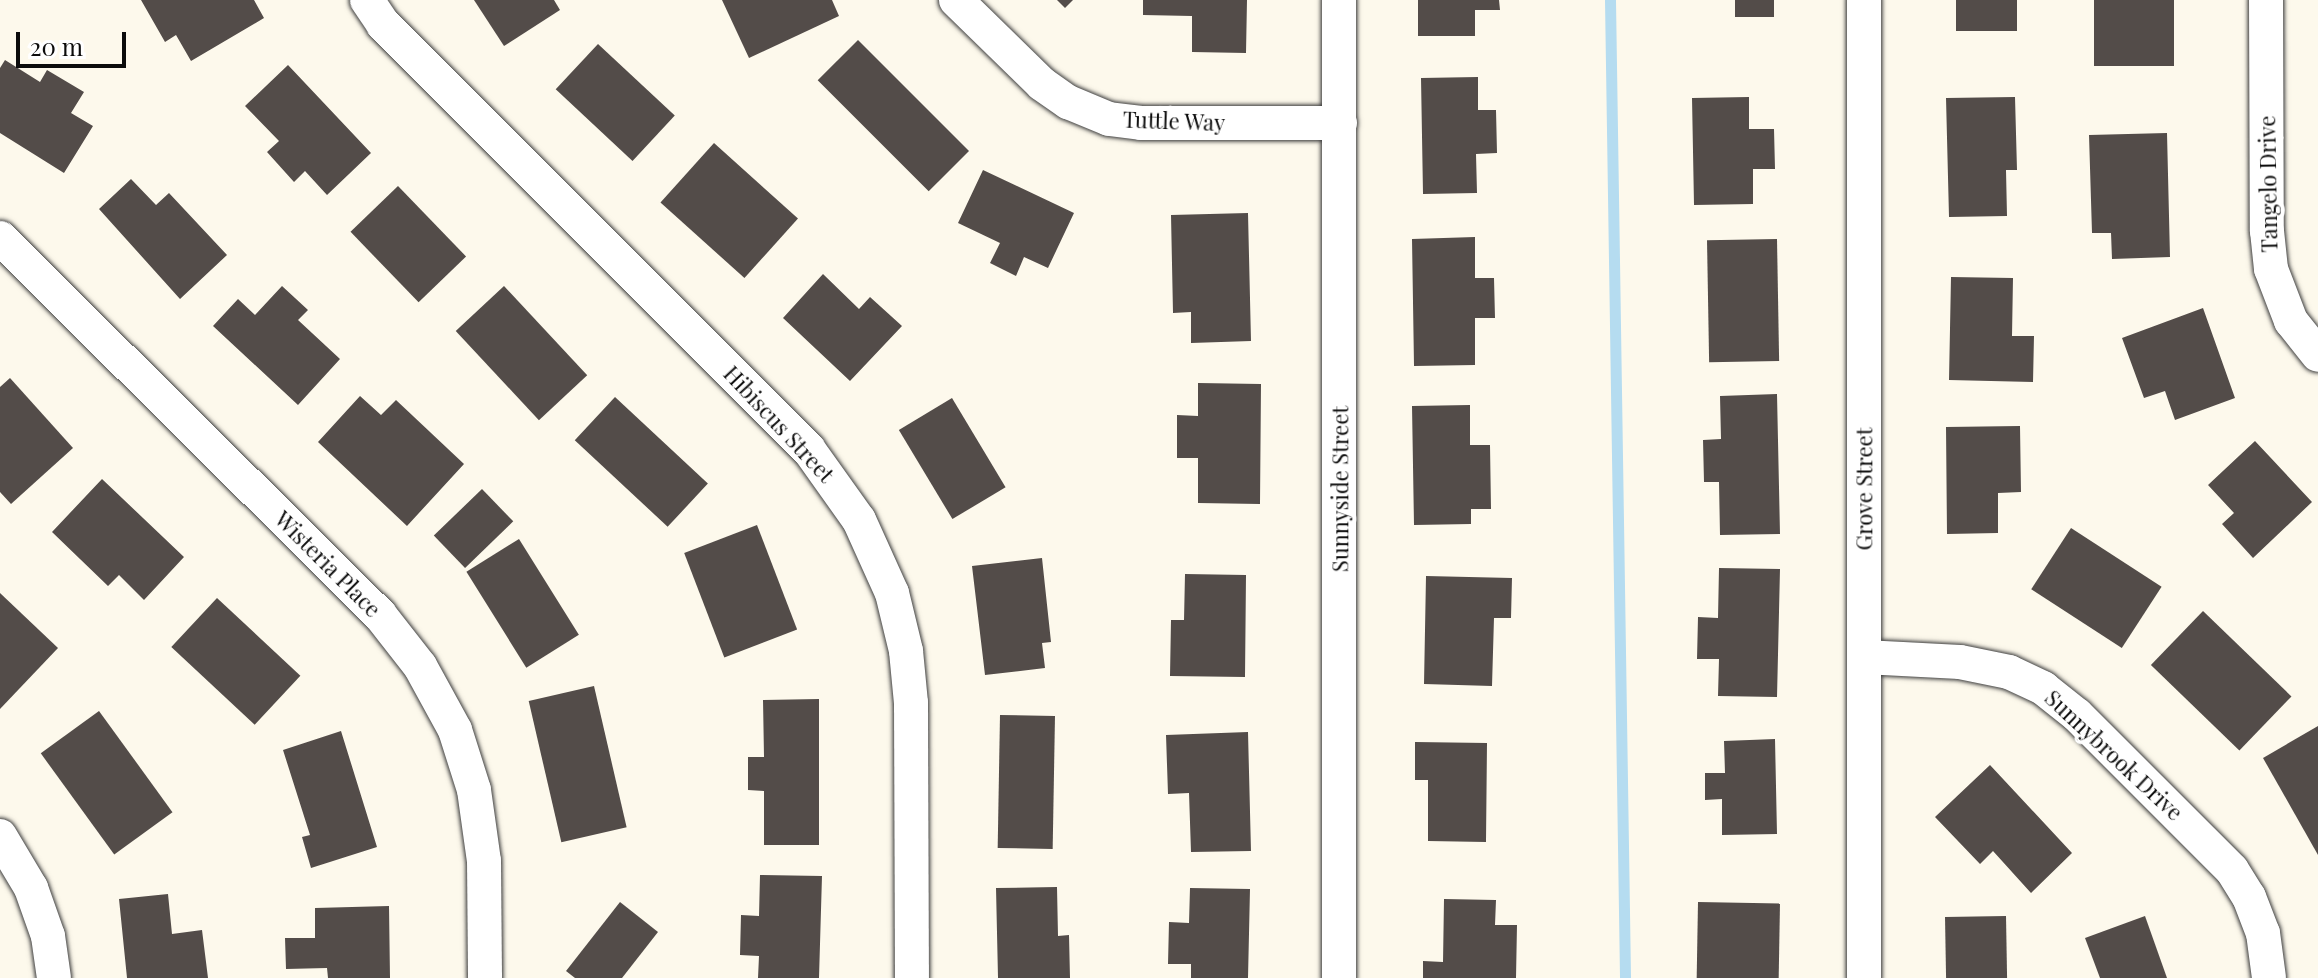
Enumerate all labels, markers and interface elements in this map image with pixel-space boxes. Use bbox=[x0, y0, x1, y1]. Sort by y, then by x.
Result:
scale bar bbox=[20, 16, 130, 66]
text: 20 m bbox=[30, 30, 83, 62]
street label: Tuttle Way bbox=[1122, 106, 1226, 136]
street label: Tangelo Drive bbox=[2254, 115, 2282, 253]
street label: Hibiscus Street bbox=[718, 360, 840, 488]
street label: Sunnyside Street bbox=[1327, 406, 1353, 572]
street label: Grove Street bbox=[1851, 428, 1877, 550]
street label: Wisteria Place bbox=[270, 506, 386, 622]
street label: Sunnybrook Drive bbox=[2040, 684, 2188, 826]

